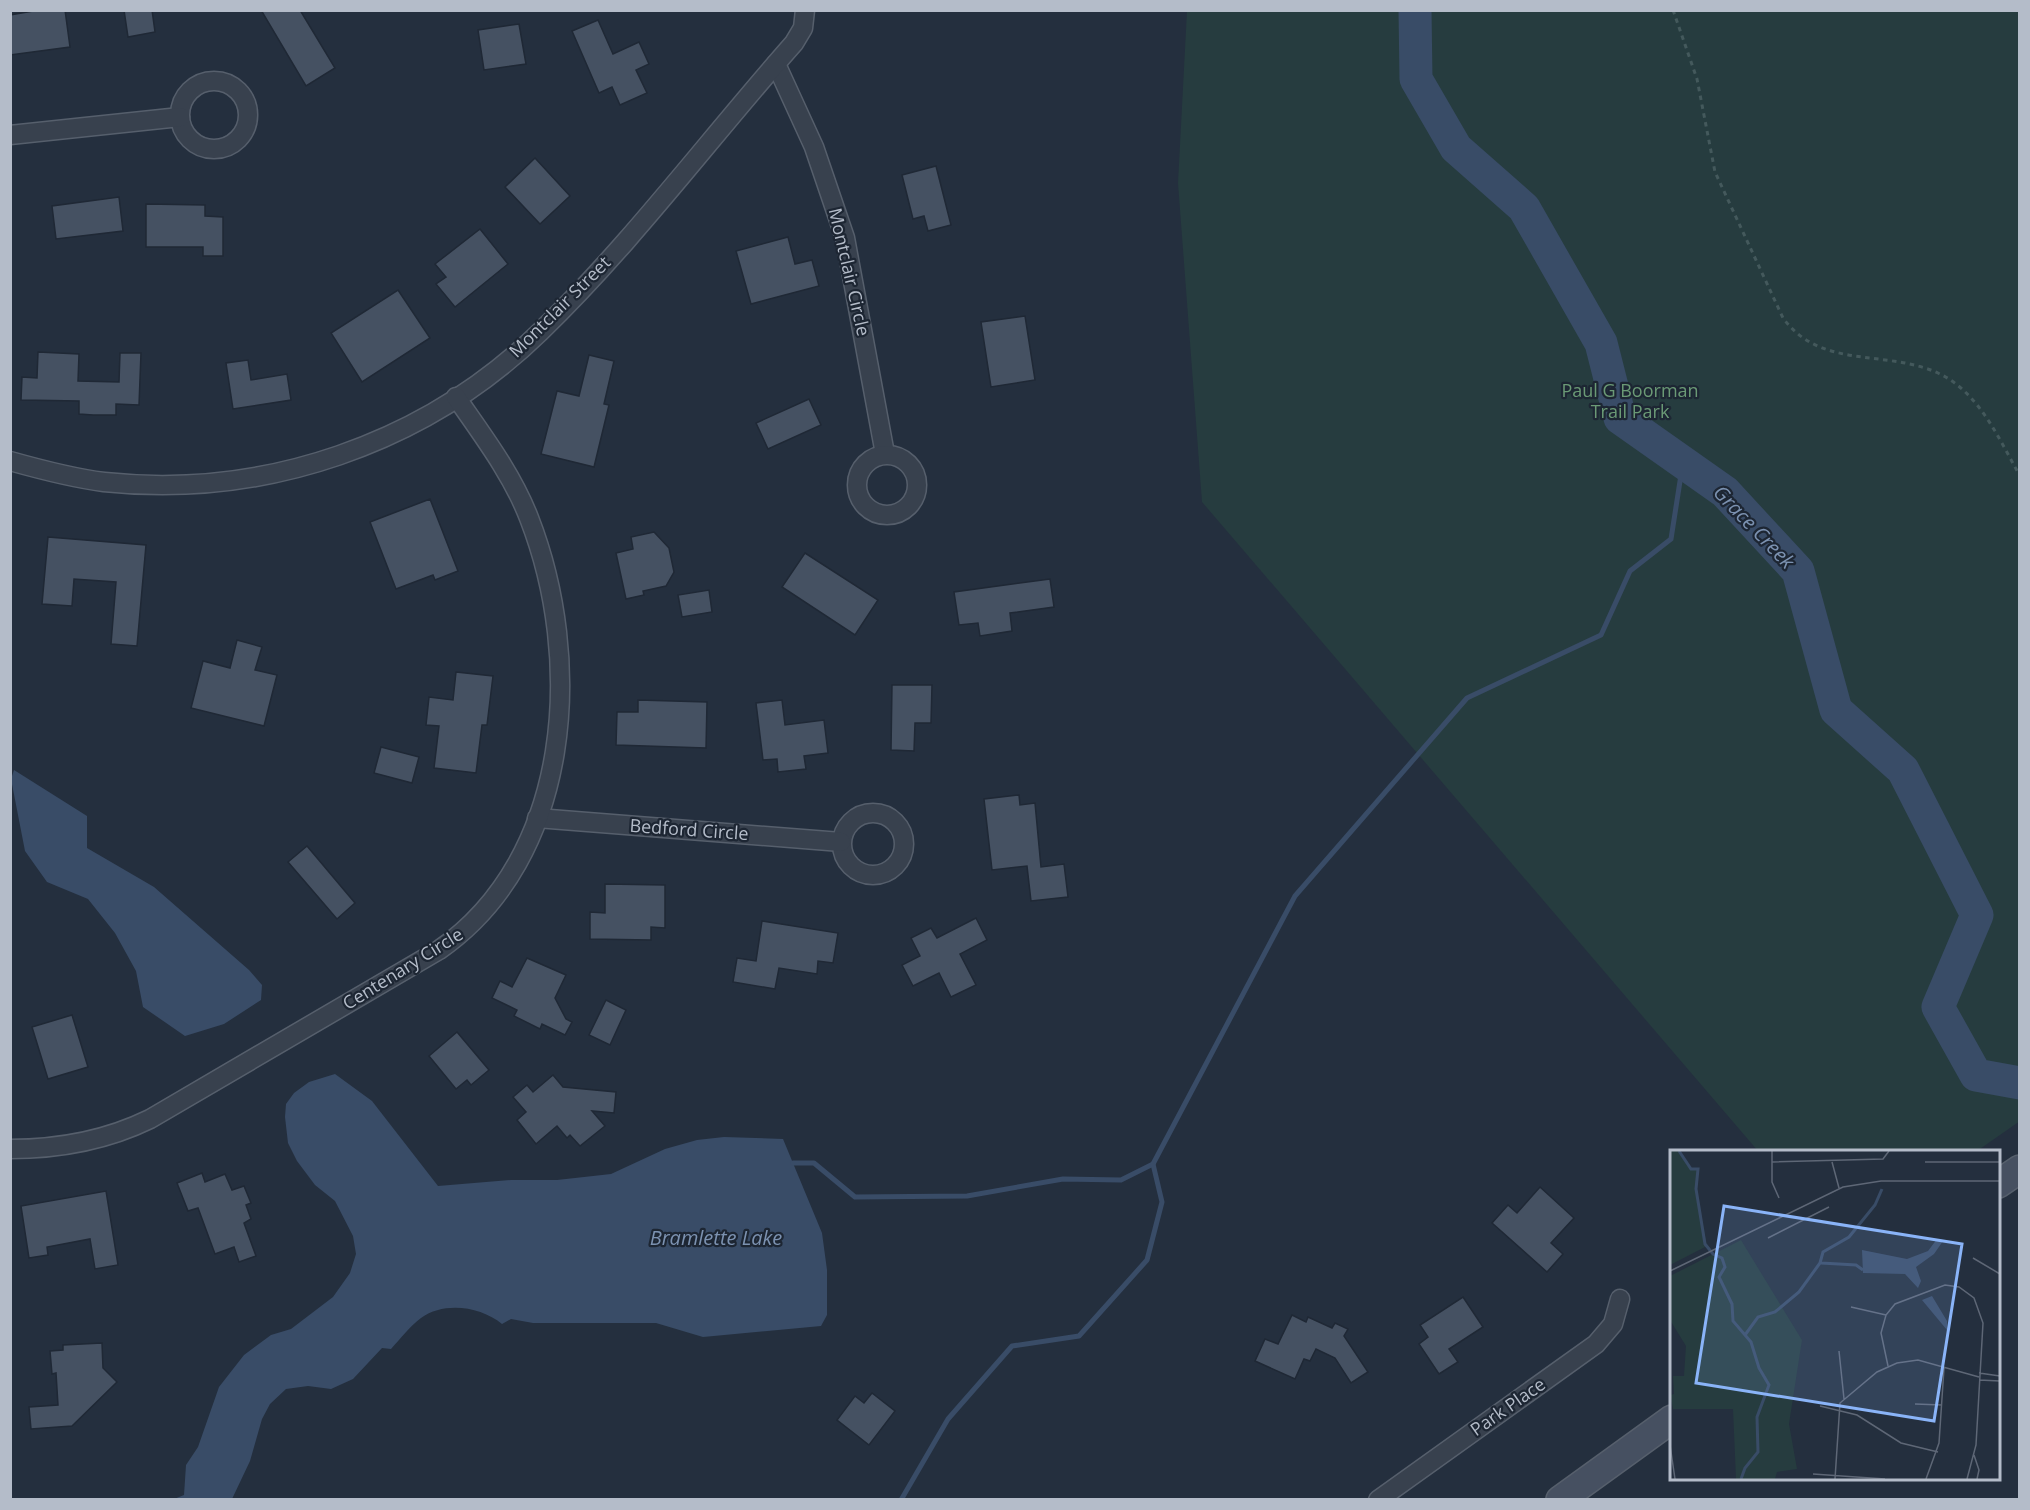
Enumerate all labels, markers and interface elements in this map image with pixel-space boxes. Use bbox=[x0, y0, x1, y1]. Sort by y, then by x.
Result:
street label: Montclair Circle bbox=[824, 205, 876, 338]
street label: Montclair Street bbox=[503, 250, 615, 362]
park label: Paul G Boorman Trail Park bbox=[1561, 378, 1699, 423]
water label: Grace Creek bbox=[1708, 479, 1802, 575]
street label: Bedford Circle bbox=[629, 813, 749, 845]
street label: Centenary Circle bbox=[338, 922, 467, 1015]
inset map bbox=[1670, 1150, 2000, 1480]
water label: Bramlette Lake bbox=[650, 1224, 782, 1251]
street label: Park Place bbox=[1465, 1372, 1550, 1441]

